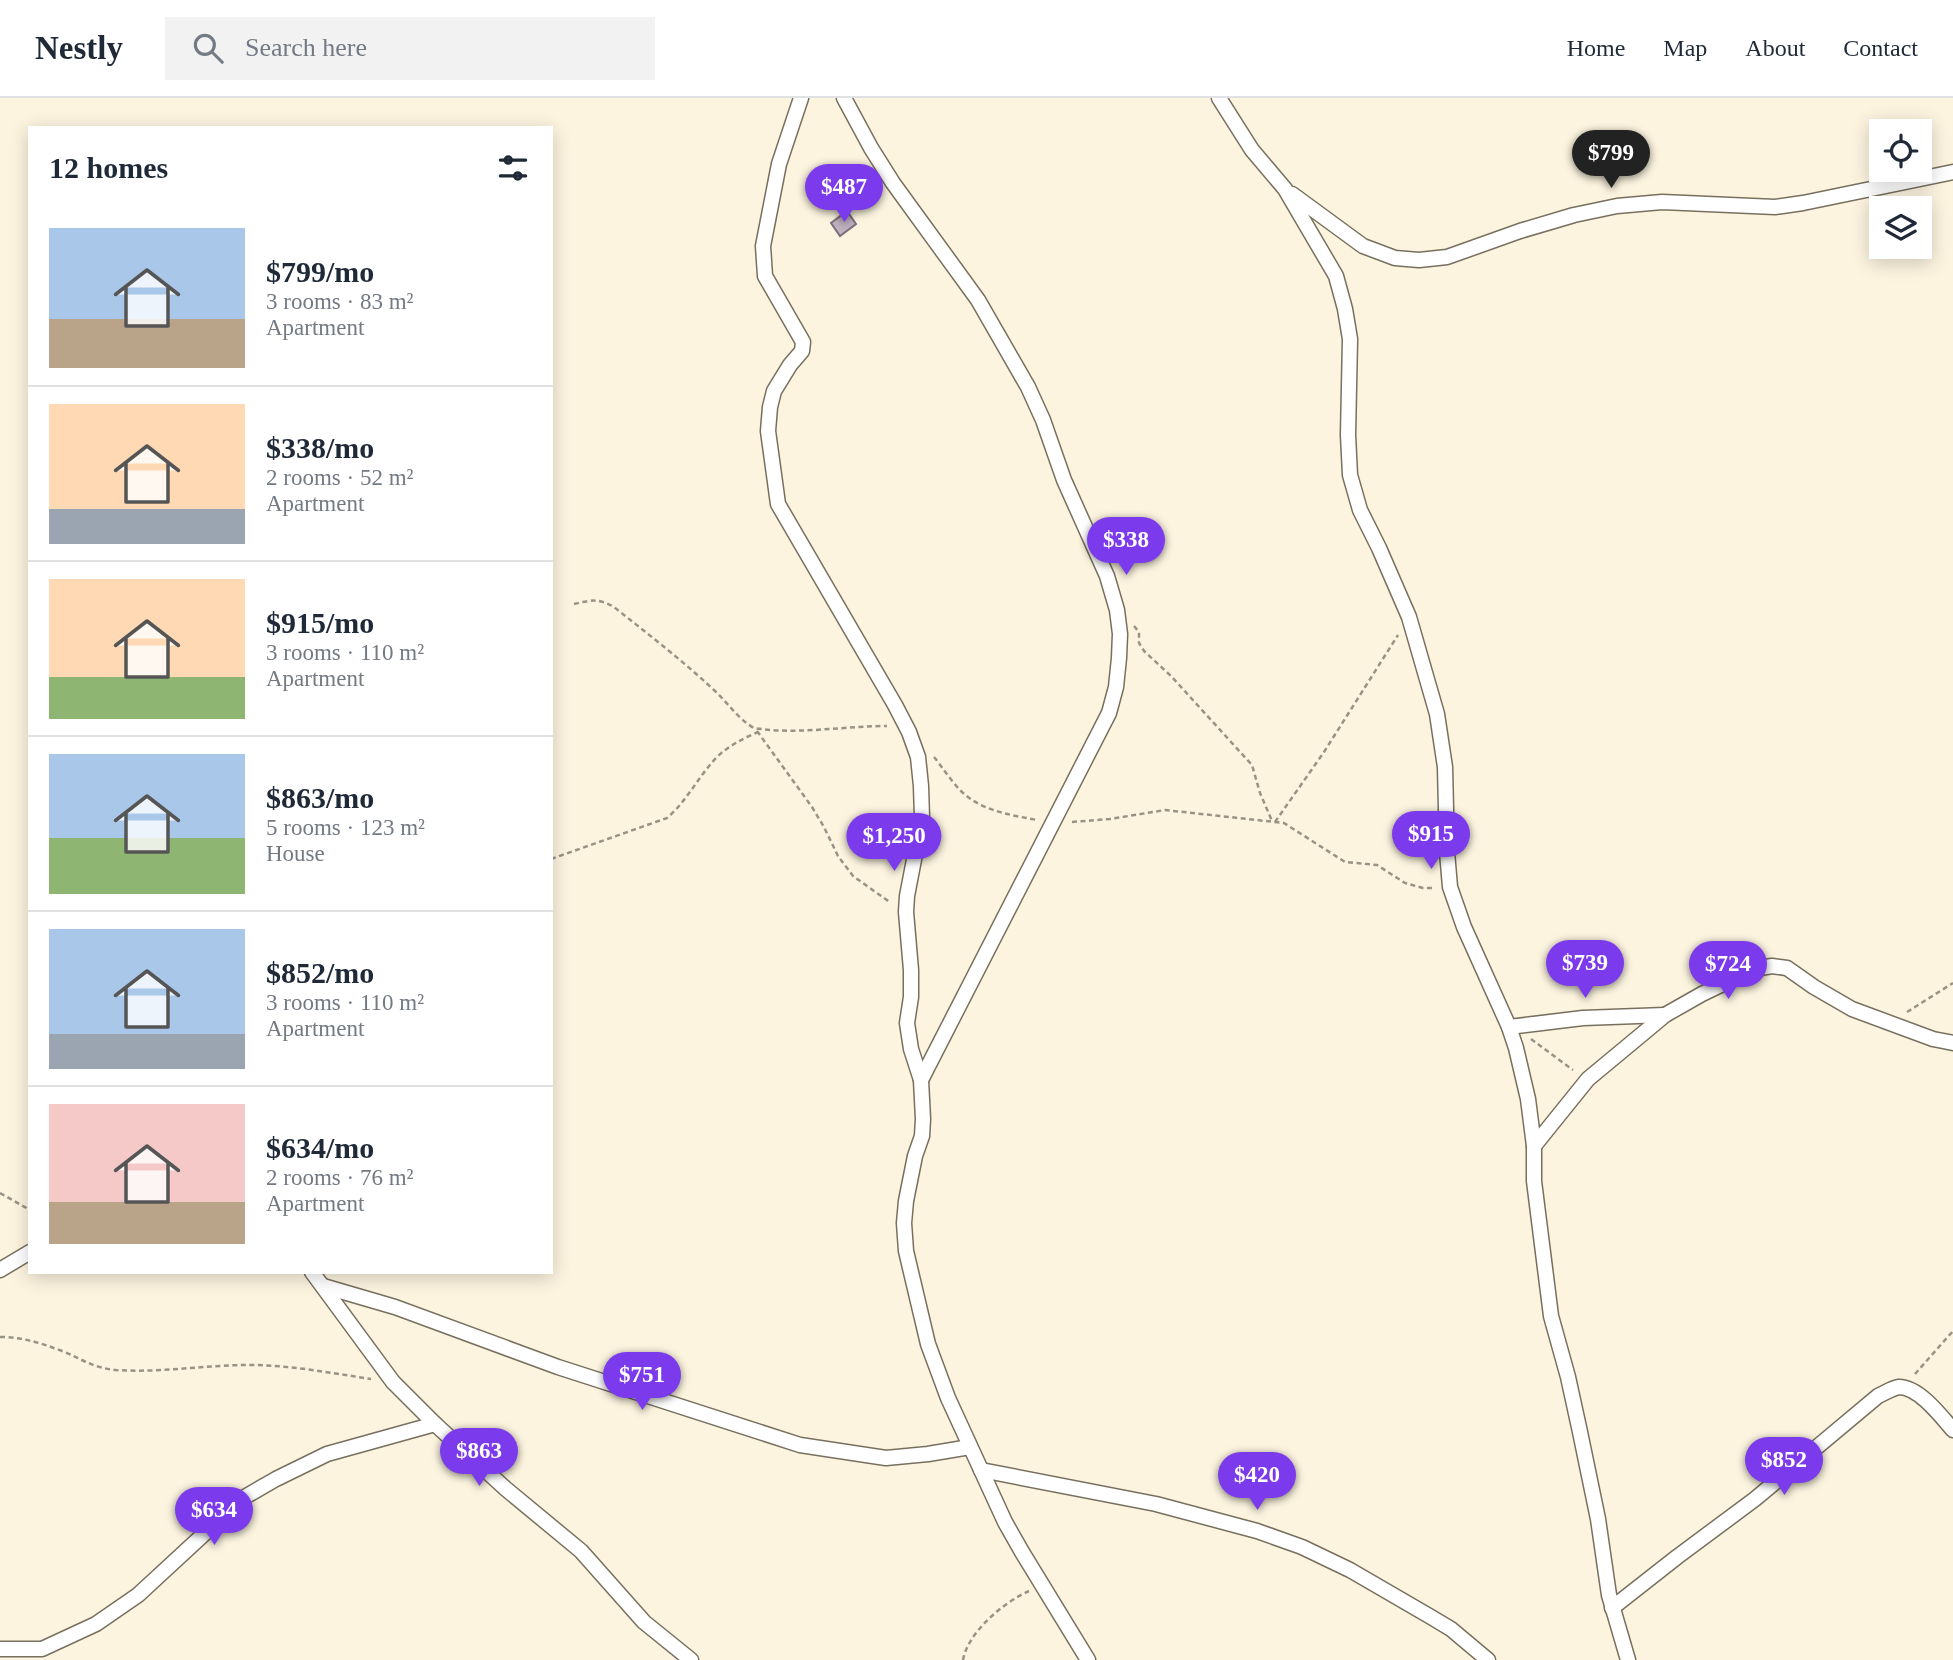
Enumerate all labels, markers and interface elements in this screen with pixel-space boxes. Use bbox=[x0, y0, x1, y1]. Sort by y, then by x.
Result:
search box bbox=[165, 17, 655, 80]
icon: search bbox=[189, 29, 227, 67]
text: Nestly bbox=[35, 30, 123, 66]
text: Search here bbox=[245, 33, 367, 62]
text: Home bbox=[1567, 35, 1625, 61]
text: Map bbox=[1663, 35, 1707, 61]
text: About bbox=[1745, 35, 1805, 61]
text: Contact bbox=[1843, 35, 1918, 61]
map controls bbox=[1869, 119, 1932, 259]
button: locate bbox=[1869, 119, 1932, 182]
pin: $799 bbox=[1570, 130, 1652, 190]
text: $799 bbox=[1588, 140, 1634, 165]
icon: filters bbox=[494, 149, 532, 187]
text: 12 homes bbox=[49, 151, 168, 184]
pin: $487 bbox=[803, 164, 885, 224]
text: $487 bbox=[821, 174, 867, 199]
button: layers bbox=[1869, 196, 1932, 259]
text: $799/mo bbox=[266, 255, 374, 288]
icon: home bbox=[105, 256, 189, 340]
text: 3 rooms · 83 m² bbox=[266, 289, 413, 314]
text: Apartment bbox=[266, 315, 364, 340]
text: $338/mo bbox=[266, 431, 374, 464]
icon: home bbox=[105, 432, 189, 516]
text: 2 rooms · 52 m² bbox=[266, 465, 413, 490]
text: Apartment bbox=[266, 491, 364, 516]
pin: $338 bbox=[1085, 518, 1167, 577]
text: $338 bbox=[1103, 527, 1149, 552]
text: $915/mo bbox=[266, 606, 374, 639]
icon: home bbox=[105, 607, 189, 691]
text: 3 rooms · 110 m² bbox=[266, 640, 424, 665]
text: Apartment bbox=[266, 666, 364, 691]
text: $863/mo bbox=[266, 781, 374, 814]
icon: home bbox=[105, 782, 189, 866]
pin: $915 bbox=[1390, 812, 1472, 871]
pin: $1,250 bbox=[837, 814, 951, 873]
text: 5 rooms · 123 m² bbox=[266, 815, 425, 840]
text: $915 bbox=[1408, 821, 1454, 846]
text: $1,250 bbox=[862, 823, 926, 848]
text: House bbox=[266, 841, 325, 866]
pin: $739 bbox=[1544, 940, 1626, 1000]
pin: $724 bbox=[1687, 942, 1769, 1001]
text: $739 bbox=[1562, 950, 1608, 975]
text: $724 bbox=[1705, 951, 1751, 976]
text: $852/mo bbox=[266, 956, 374, 989]
icon: home bbox=[105, 957, 189, 1041]
text: 3 rooms · 110 m² bbox=[266, 990, 424, 1015]
text: Apartment bbox=[266, 1016, 364, 1041]
text: $634/mo bbox=[266, 1131, 374, 1164]
icon: home bbox=[105, 1132, 189, 1216]
text: 2 rooms · 76 m² bbox=[266, 1165, 413, 1190]
text: Apartment bbox=[266, 1191, 364, 1216]
pin: $751 bbox=[601, 1352, 683, 1412]
text: $751 bbox=[619, 1362, 665, 1387]
pin: $863 bbox=[438, 1428, 520, 1488]
text: $863 bbox=[456, 1438, 502, 1463]
pin: $852 bbox=[1743, 1438, 1825, 1497]
text: $852 bbox=[1761, 1447, 1807, 1472]
pin: $420 bbox=[1216, 1452, 1298, 1512]
text: $420 bbox=[1234, 1462, 1280, 1487]
pin: $634 bbox=[173, 1488, 255, 1547]
text: $634 bbox=[191, 1497, 237, 1522]

